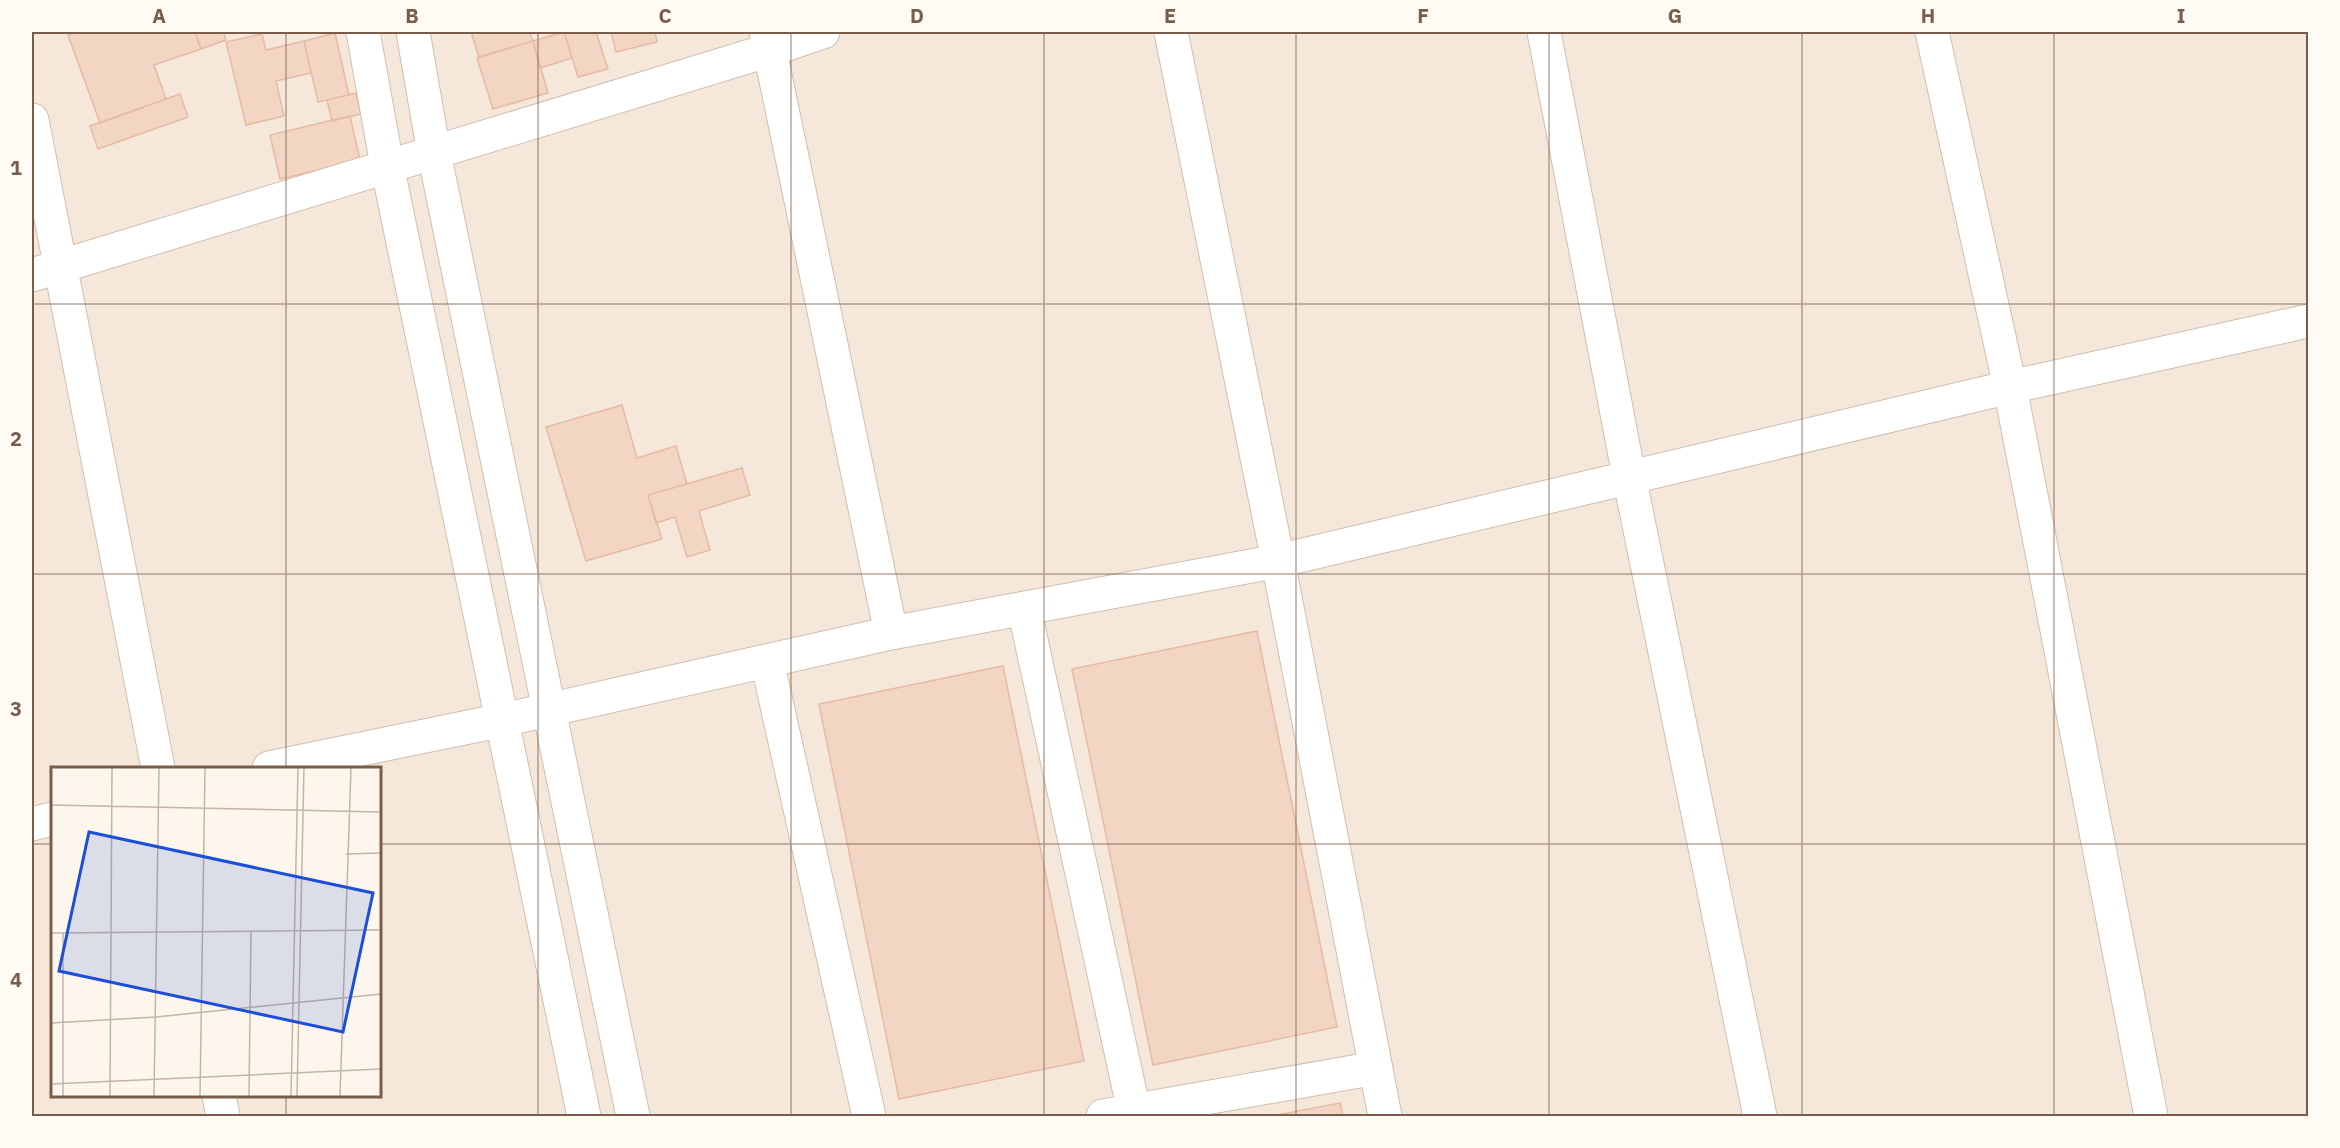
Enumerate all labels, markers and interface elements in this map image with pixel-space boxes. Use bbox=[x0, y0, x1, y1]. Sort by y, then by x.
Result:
text: A bbox=[152, 2, 166, 29]
text: B bbox=[405, 2, 419, 29]
text: C bbox=[658, 2, 672, 29]
text: D bbox=[910, 2, 924, 29]
text: E bbox=[1164, 2, 1176, 29]
text: F bbox=[1417, 2, 1429, 29]
text: G bbox=[1668, 2, 1682, 29]
text: H bbox=[1921, 2, 1935, 29]
text: I bbox=[2177, 2, 2185, 29]
text: 1 bbox=[10, 154, 22, 181]
text: 2 bbox=[10, 425, 22, 452]
text: 3 bbox=[10, 695, 22, 722]
inset map bbox=[51, 767, 381, 1097]
text: 4 bbox=[10, 966, 22, 993]

